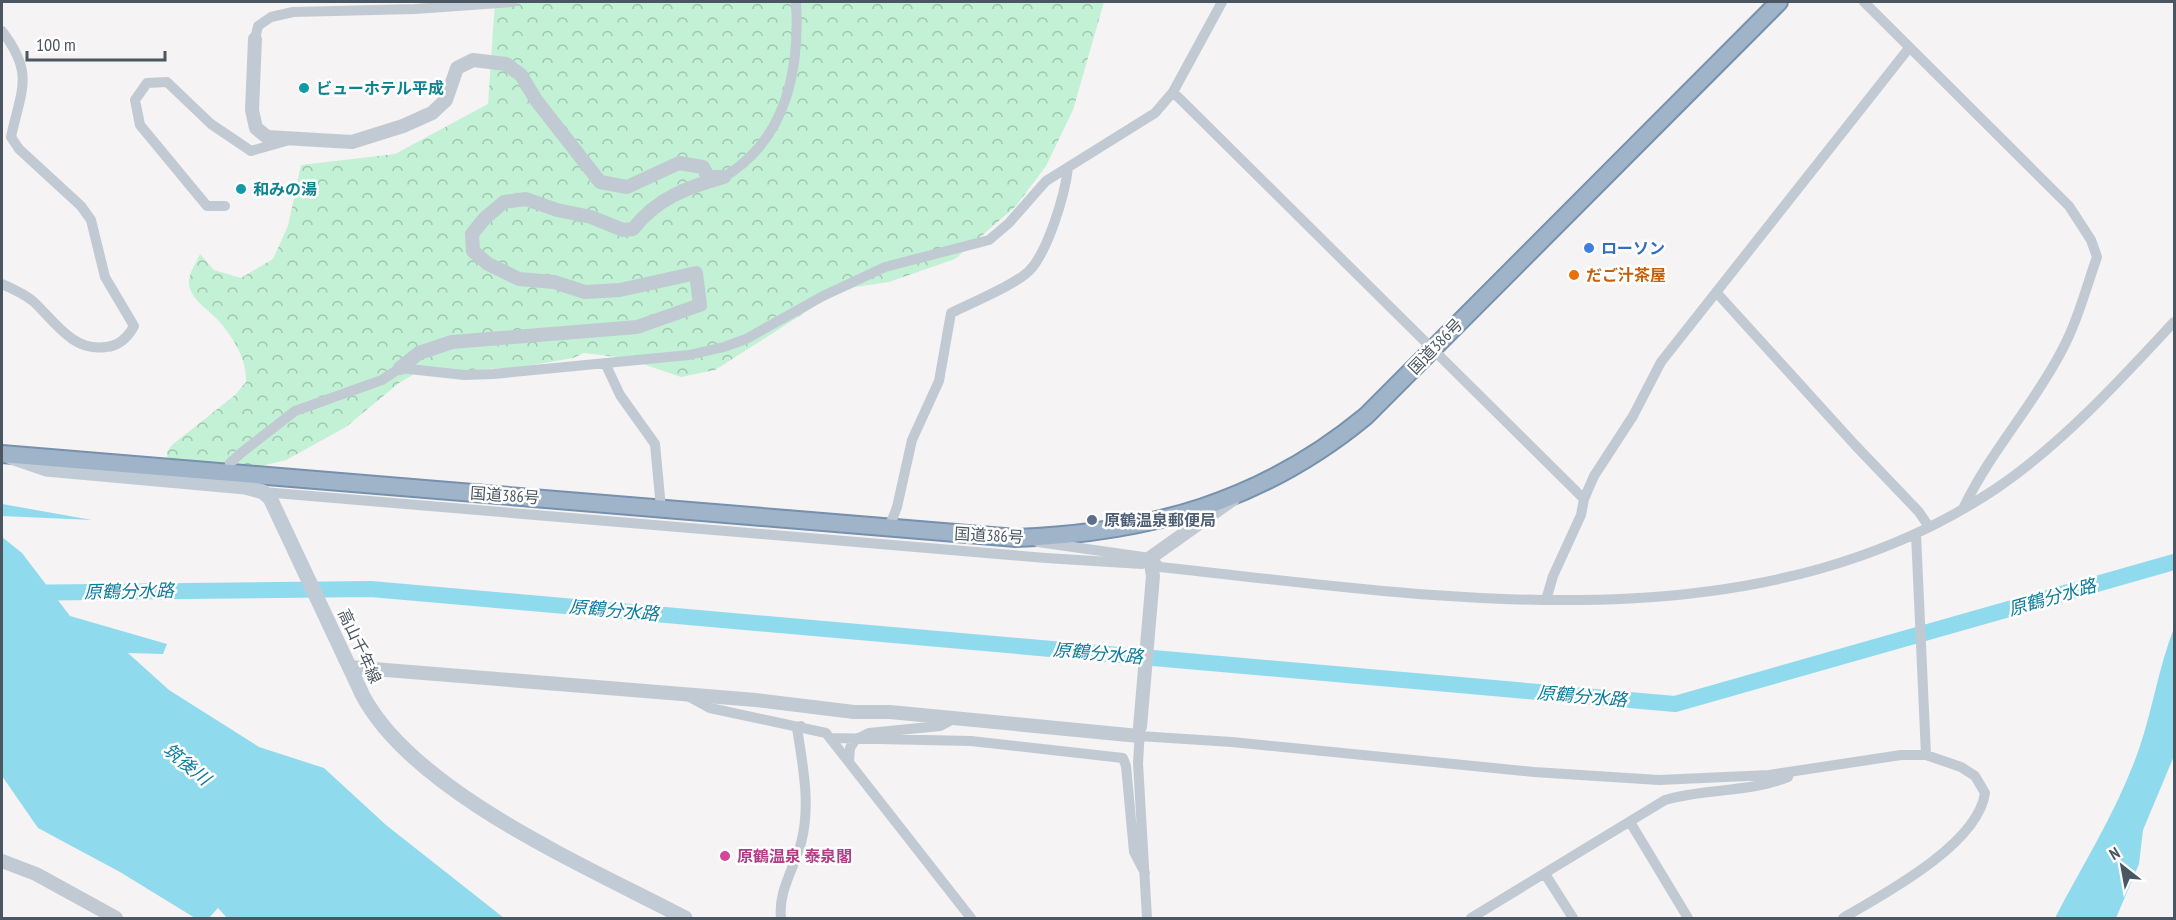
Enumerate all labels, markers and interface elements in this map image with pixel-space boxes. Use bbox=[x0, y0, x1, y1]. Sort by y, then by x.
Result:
scale bar bbox=[27, 24, 165, 62]
text: 100 m bbox=[36, 33, 76, 56]
place label: ビューホテル平成 bbox=[316, 78, 444, 98]
marker: ビューホテル平成 bbox=[297, 81, 311, 95]
place label: 和みの湯 bbox=[253, 179, 317, 199]
marker: 和みの湯 bbox=[234, 182, 248, 196]
place label: ローソン bbox=[1601, 238, 1665, 258]
marker: ローソン bbox=[1582, 241, 1596, 255]
place label: だご汁茶屋 bbox=[1586, 265, 1666, 285]
marker: だご汁茶屋 bbox=[1567, 268, 1581, 282]
street label: 国道386号 bbox=[1404, 314, 1466, 378]
street label: 国道386号 bbox=[470, 483, 540, 507]
place label: 原鶴温泉郵便局 bbox=[1104, 510, 1216, 530]
marker: 原鶴温泉郵便局 bbox=[1085, 513, 1099, 527]
street label: 国道386号 bbox=[954, 523, 1024, 547]
water label: 原鶴分水路 bbox=[2006, 573, 2100, 620]
water label: 原鶴分水路 bbox=[84, 579, 176, 603]
water label: 原鶴分水路 bbox=[568, 595, 662, 626]
street label: 高山千年線 bbox=[334, 606, 386, 686]
water label: 原鶴分水路 bbox=[1052, 638, 1146, 669]
water label: 原鶴分水路 bbox=[1536, 681, 1630, 712]
water label: 筑後川 bbox=[159, 738, 217, 791]
north arrow bbox=[2092, 836, 2152, 896]
text: N bbox=[2105, 842, 2123, 864]
place label: 原鶴温泉 泰泉閣 bbox=[737, 846, 852, 866]
marker: 原鶴温泉 泰泉閣 bbox=[718, 849, 732, 863]

